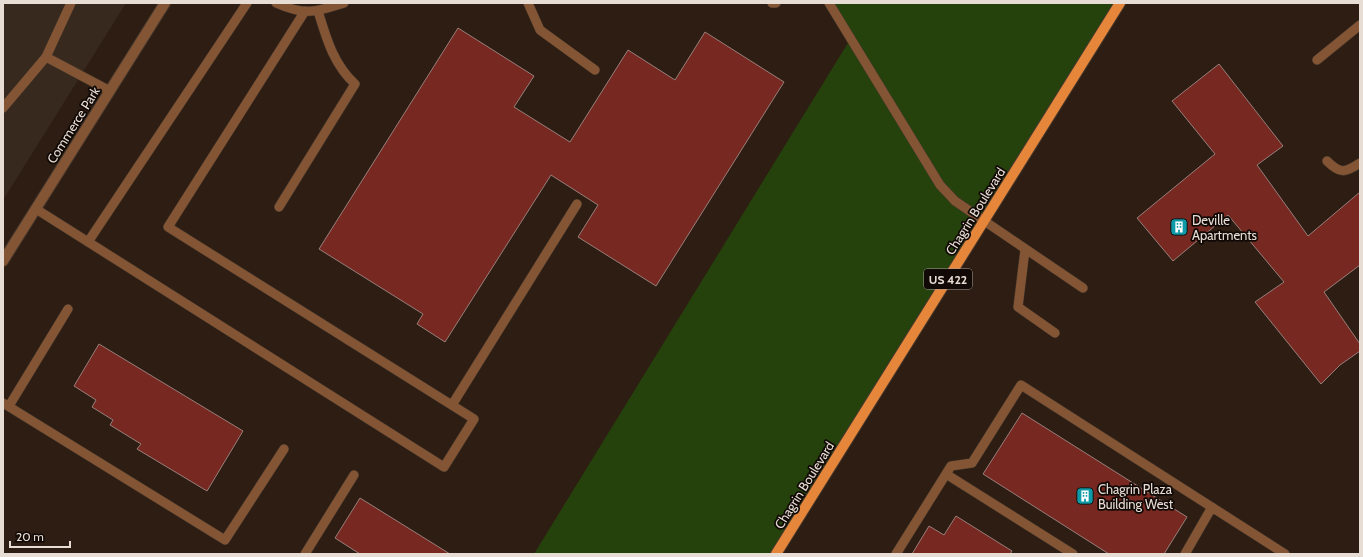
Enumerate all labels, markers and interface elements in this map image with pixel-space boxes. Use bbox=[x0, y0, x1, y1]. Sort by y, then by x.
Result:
street label: Commerce Park bbox=[43, 84, 103, 166]
street label: Chagrin Boulevard bbox=[942, 164, 1008, 258]
place label: Deville Apartments bbox=[1192, 212, 1258, 243]
building icon: Deville Apartments bbox=[1169, 217, 1189, 237]
road number: US 422 bbox=[924, 269, 972, 289]
street label: Chagrin Boulevard bbox=[771, 438, 837, 532]
place label: Chagrin Plaza Building West bbox=[1098, 481, 1174, 512]
building icon: Chagrin Plaza Building West bbox=[1075, 486, 1095, 506]
scale bar bbox=[10, 523, 70, 549]
text: 20 m bbox=[16, 529, 44, 544]

